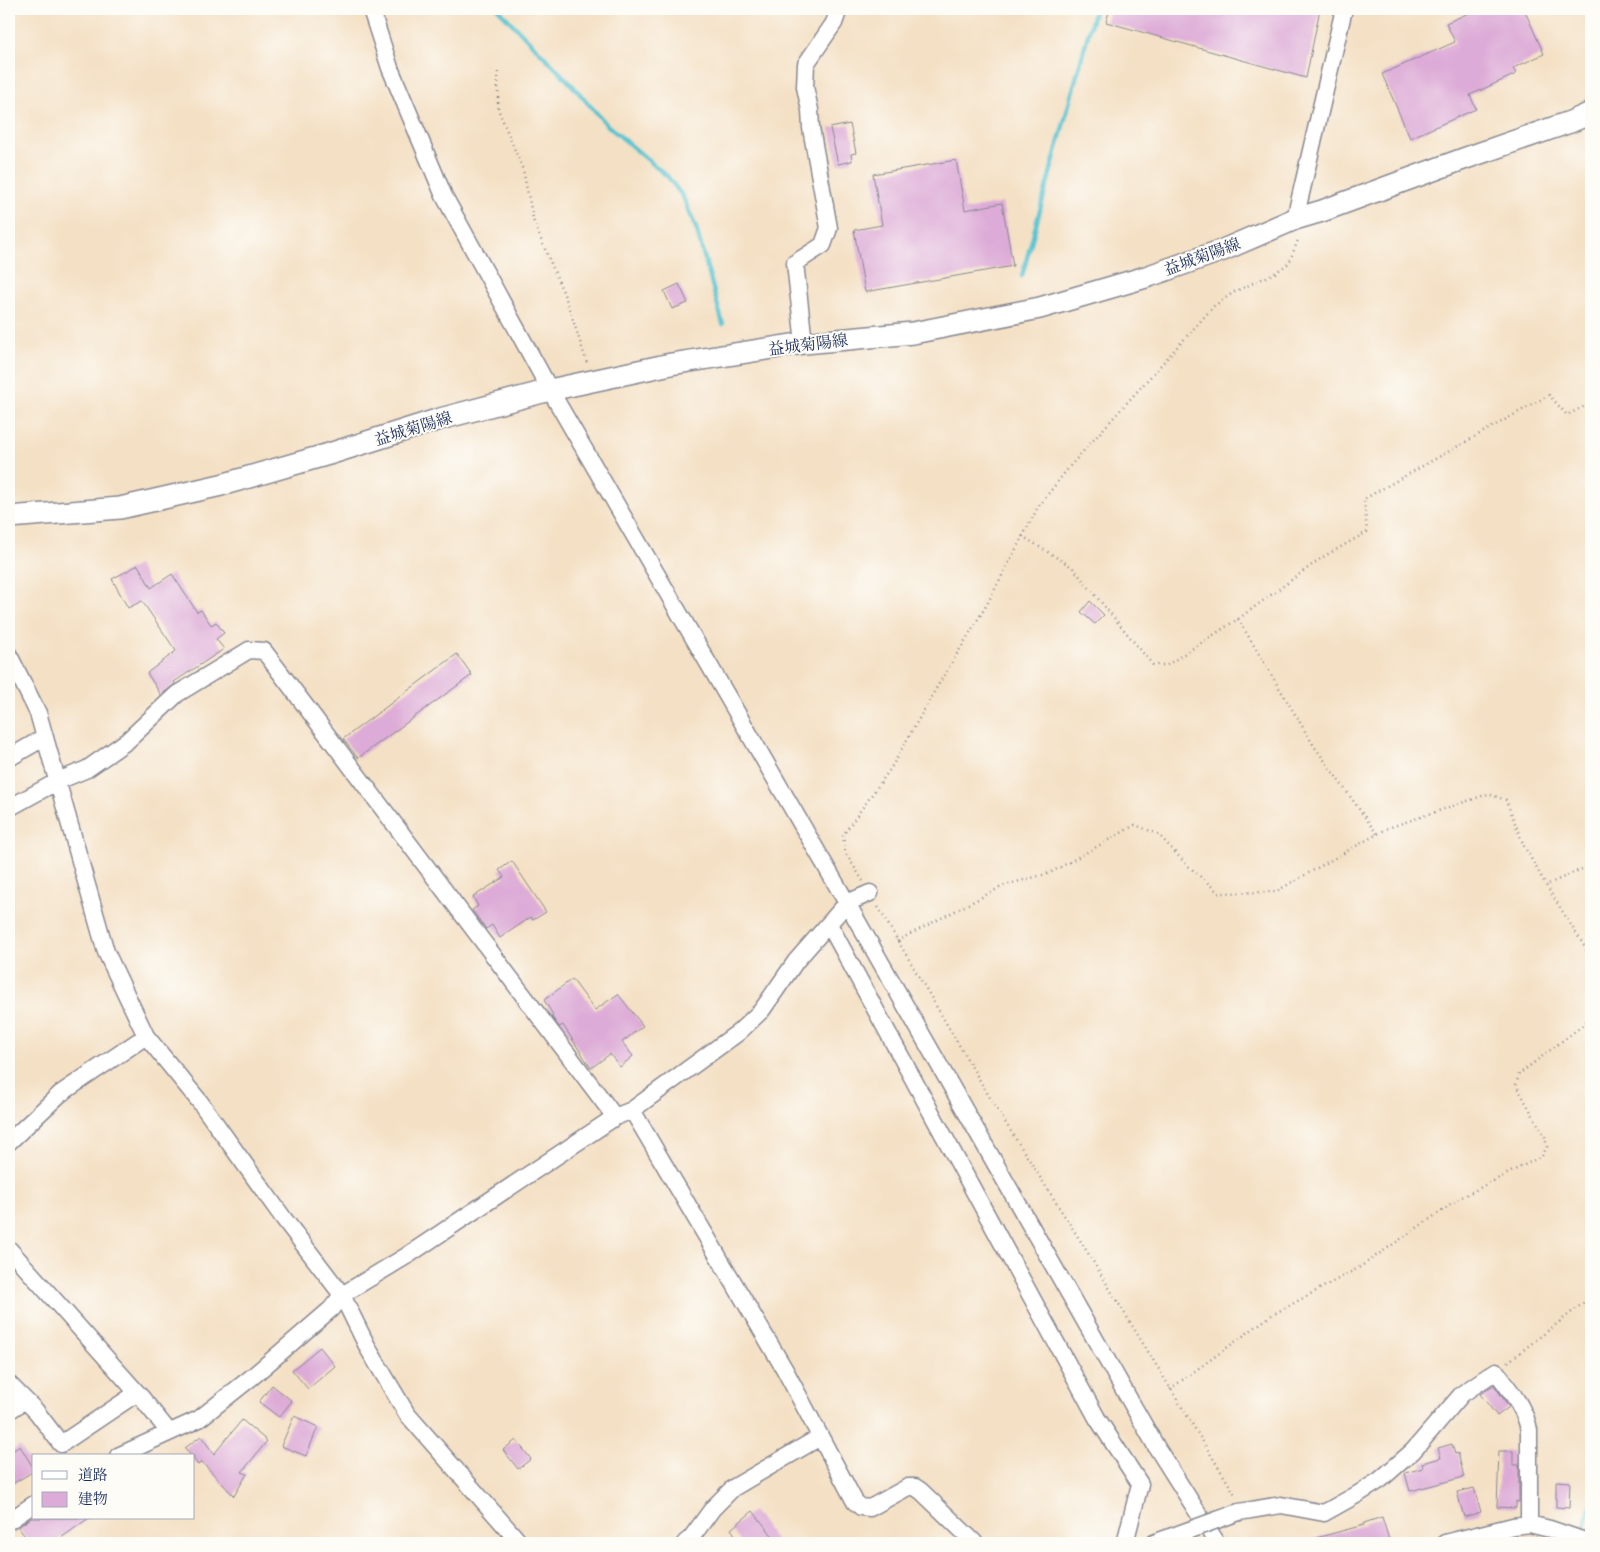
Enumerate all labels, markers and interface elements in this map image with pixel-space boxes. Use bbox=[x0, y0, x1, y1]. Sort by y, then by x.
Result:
street label: 益城菊陽線 bbox=[1161, 233, 1244, 281]
street label: 益城菊陽線 bbox=[767, 329, 849, 361]
street label: 益城菊陽線 bbox=[372, 407, 455, 451]
legend bbox=[32, 1454, 195, 1520]
text: 道路 bbox=[78, 1465, 108, 1485]
text: 建物 bbox=[78, 1489, 108, 1509]

